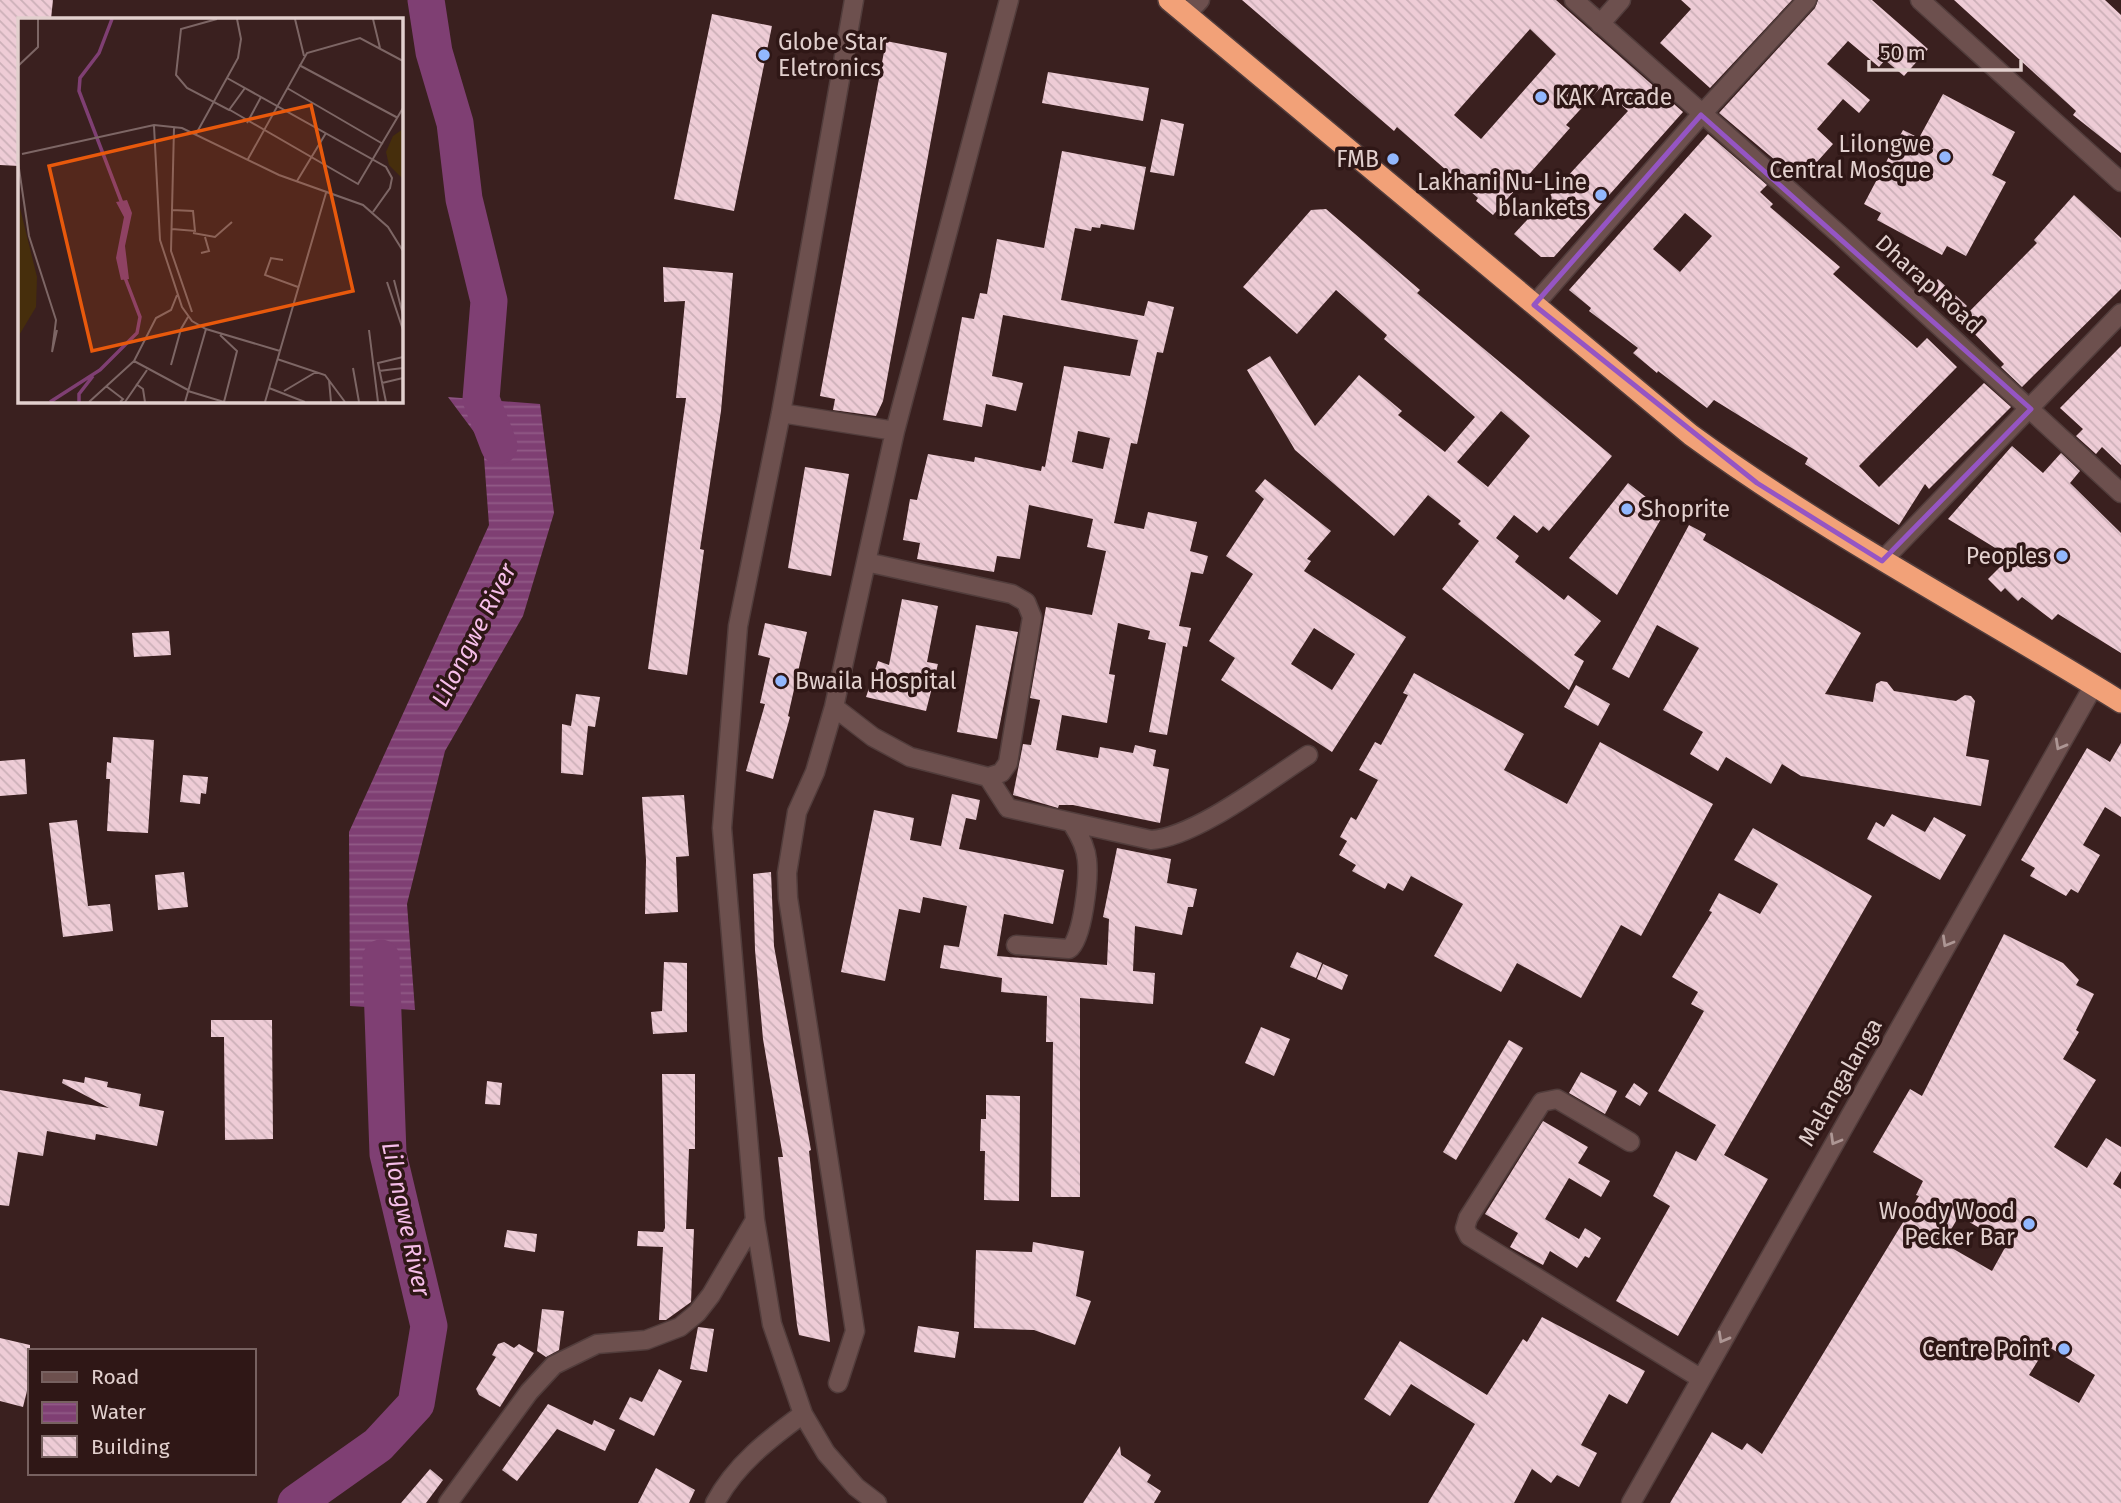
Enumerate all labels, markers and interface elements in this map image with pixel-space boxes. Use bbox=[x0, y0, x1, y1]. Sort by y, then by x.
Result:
inset map bbox=[18, 18, 402, 402]
place label: Globe Star Eletronics bbox=[778, 28, 887, 82]
scale bar bbox=[1869, 28, 2021, 72]
text: 50 m bbox=[1880, 40, 1926, 66]
marker: Globe Star Eletronics bbox=[756, 47, 772, 63]
place label: KAK Arcade bbox=[1555, 83, 1672, 111]
marker: KAK Arcade bbox=[1533, 89, 1549, 105]
place label: Lilongwe Central Mosque bbox=[1769, 130, 1931, 184]
place label: FMB bbox=[1336, 145, 1379, 173]
marker: Lilongwe Central Mosque bbox=[1937, 149, 1953, 165]
marker: FMB bbox=[1385, 151, 1401, 167]
place label: Lakhani Nu-Line blankets bbox=[1417, 168, 1587, 222]
marker: Lakhani Nu-Line blankets bbox=[1593, 187, 1609, 203]
street label: Dharap Road bbox=[1870, 229, 1988, 339]
place label: Shoprite bbox=[1641, 495, 1730, 523]
marker: Shoprite bbox=[1619, 501, 1635, 517]
place label: Peoples bbox=[1966, 542, 2048, 570]
marker: Peoples bbox=[2054, 548, 2070, 564]
water label: Lilongwe River bbox=[426, 558, 522, 711]
place label: Bwaila Hospital bbox=[795, 667, 957, 695]
marker: Bwaila Hospital bbox=[773, 673, 789, 689]
one-way arrow bbox=[2055, 738, 2068, 750]
one-way arrow bbox=[1942, 935, 1955, 948]
street label: Malangalanga bbox=[1792, 1013, 1888, 1151]
one-way arrow bbox=[1830, 1133, 1843, 1145]
water label: Lilongwe River bbox=[376, 1139, 436, 1299]
place label: Woody Wood Pecker Bar bbox=[1879, 1197, 2015, 1251]
marker: Woody Wood Pecker Bar bbox=[2021, 1216, 2037, 1232]
one-way arrow bbox=[1718, 1331, 1731, 1343]
place label: Centre Point bbox=[1922, 1335, 2051, 1363]
marker: Centre Point bbox=[2056, 1341, 2072, 1357]
legend bbox=[28, 1349, 256, 1475]
text: Road bbox=[91, 1364, 139, 1390]
text: Water bbox=[91, 1399, 146, 1425]
text: Building bbox=[91, 1434, 170, 1460]

